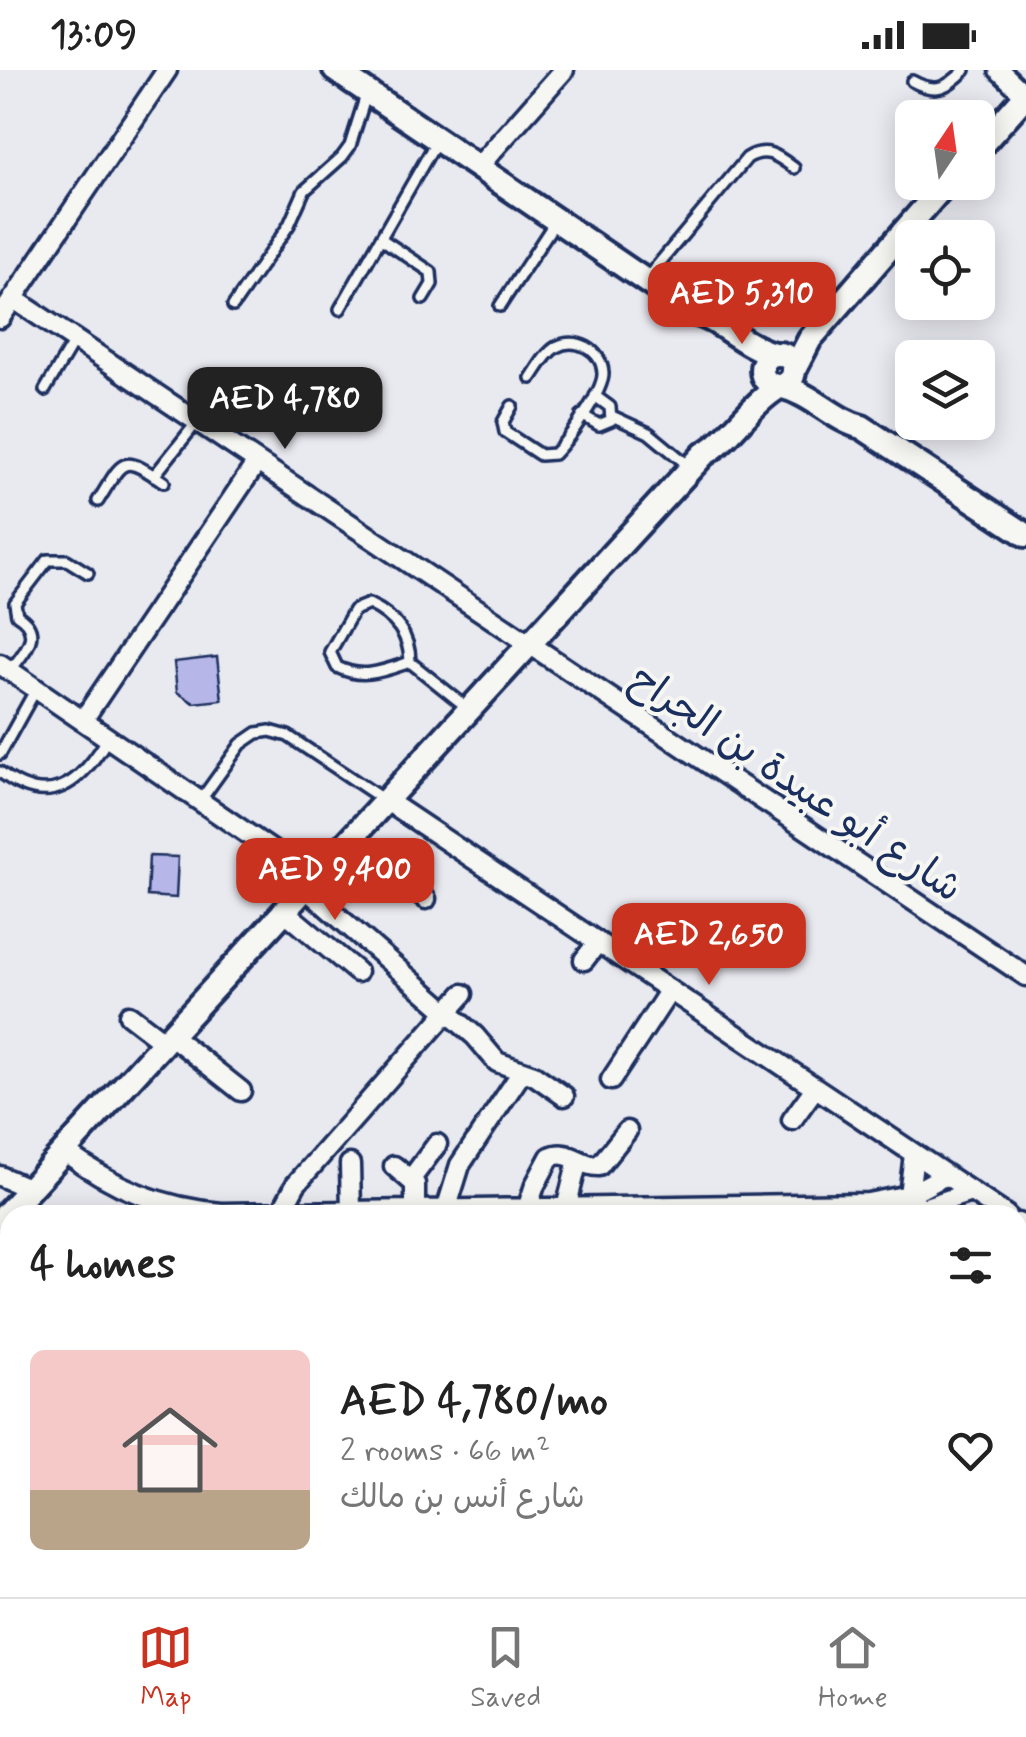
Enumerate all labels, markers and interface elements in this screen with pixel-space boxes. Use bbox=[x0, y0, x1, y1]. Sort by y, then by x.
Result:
text: 13:09 bbox=[50, 11, 137, 60]
north arrow bbox=[895, 100, 995, 200]
map controls bbox=[895, 100, 995, 440]
button: locate bbox=[895, 220, 995, 320]
pin: AED 5,310 bbox=[628, 262, 856, 347]
text: AED 5,310 bbox=[670, 273, 814, 315]
button: layers bbox=[895, 340, 995, 440]
pin: AED 4,780 bbox=[171, 367, 399, 452]
text: AED 4,780 bbox=[209, 378, 361, 420]
street label: شارع أبو عبيدة بن الجراح bbox=[619, 654, 972, 915]
pin: AED 9,400 bbox=[221, 838, 449, 923]
text: AED 9,400 bbox=[258, 849, 412, 891]
pin: AED 2,650 bbox=[595, 903, 823, 988]
text: AED 2,650 bbox=[634, 914, 784, 956]
text: 4 homes bbox=[30, 1238, 176, 1293]
icon: filters bbox=[943, 1238, 998, 1293]
text: AED 4,780/mo bbox=[340, 1375, 608, 1430]
icon: home bbox=[110, 1390, 230, 1510]
icon: heart bbox=[943, 1423, 998, 1478]
text: 2 rooms · 66 m² bbox=[340, 1430, 550, 1472]
text: شارع أنس بن مالك bbox=[340, 1477, 585, 1519]
tab: Map bbox=[138, 1620, 193, 1717]
tab: Saved bbox=[470, 1620, 541, 1717]
tab: Home bbox=[818, 1620, 888, 1717]

